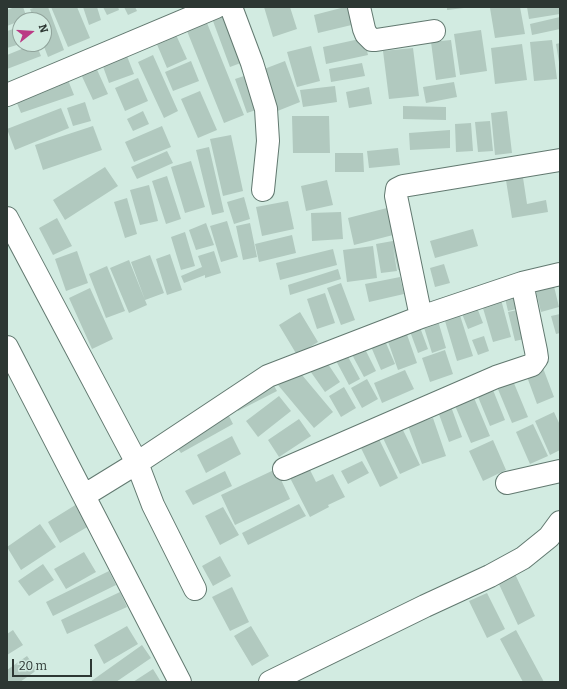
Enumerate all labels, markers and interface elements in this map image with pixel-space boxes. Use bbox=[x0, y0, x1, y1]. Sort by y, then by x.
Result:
north arrow bbox=[12, 12, 52, 52]
text: N bbox=[36, 23, 50, 35]
scale bar bbox=[14, 651, 94, 677]
text: 20 m bbox=[19, 659, 47, 673]

